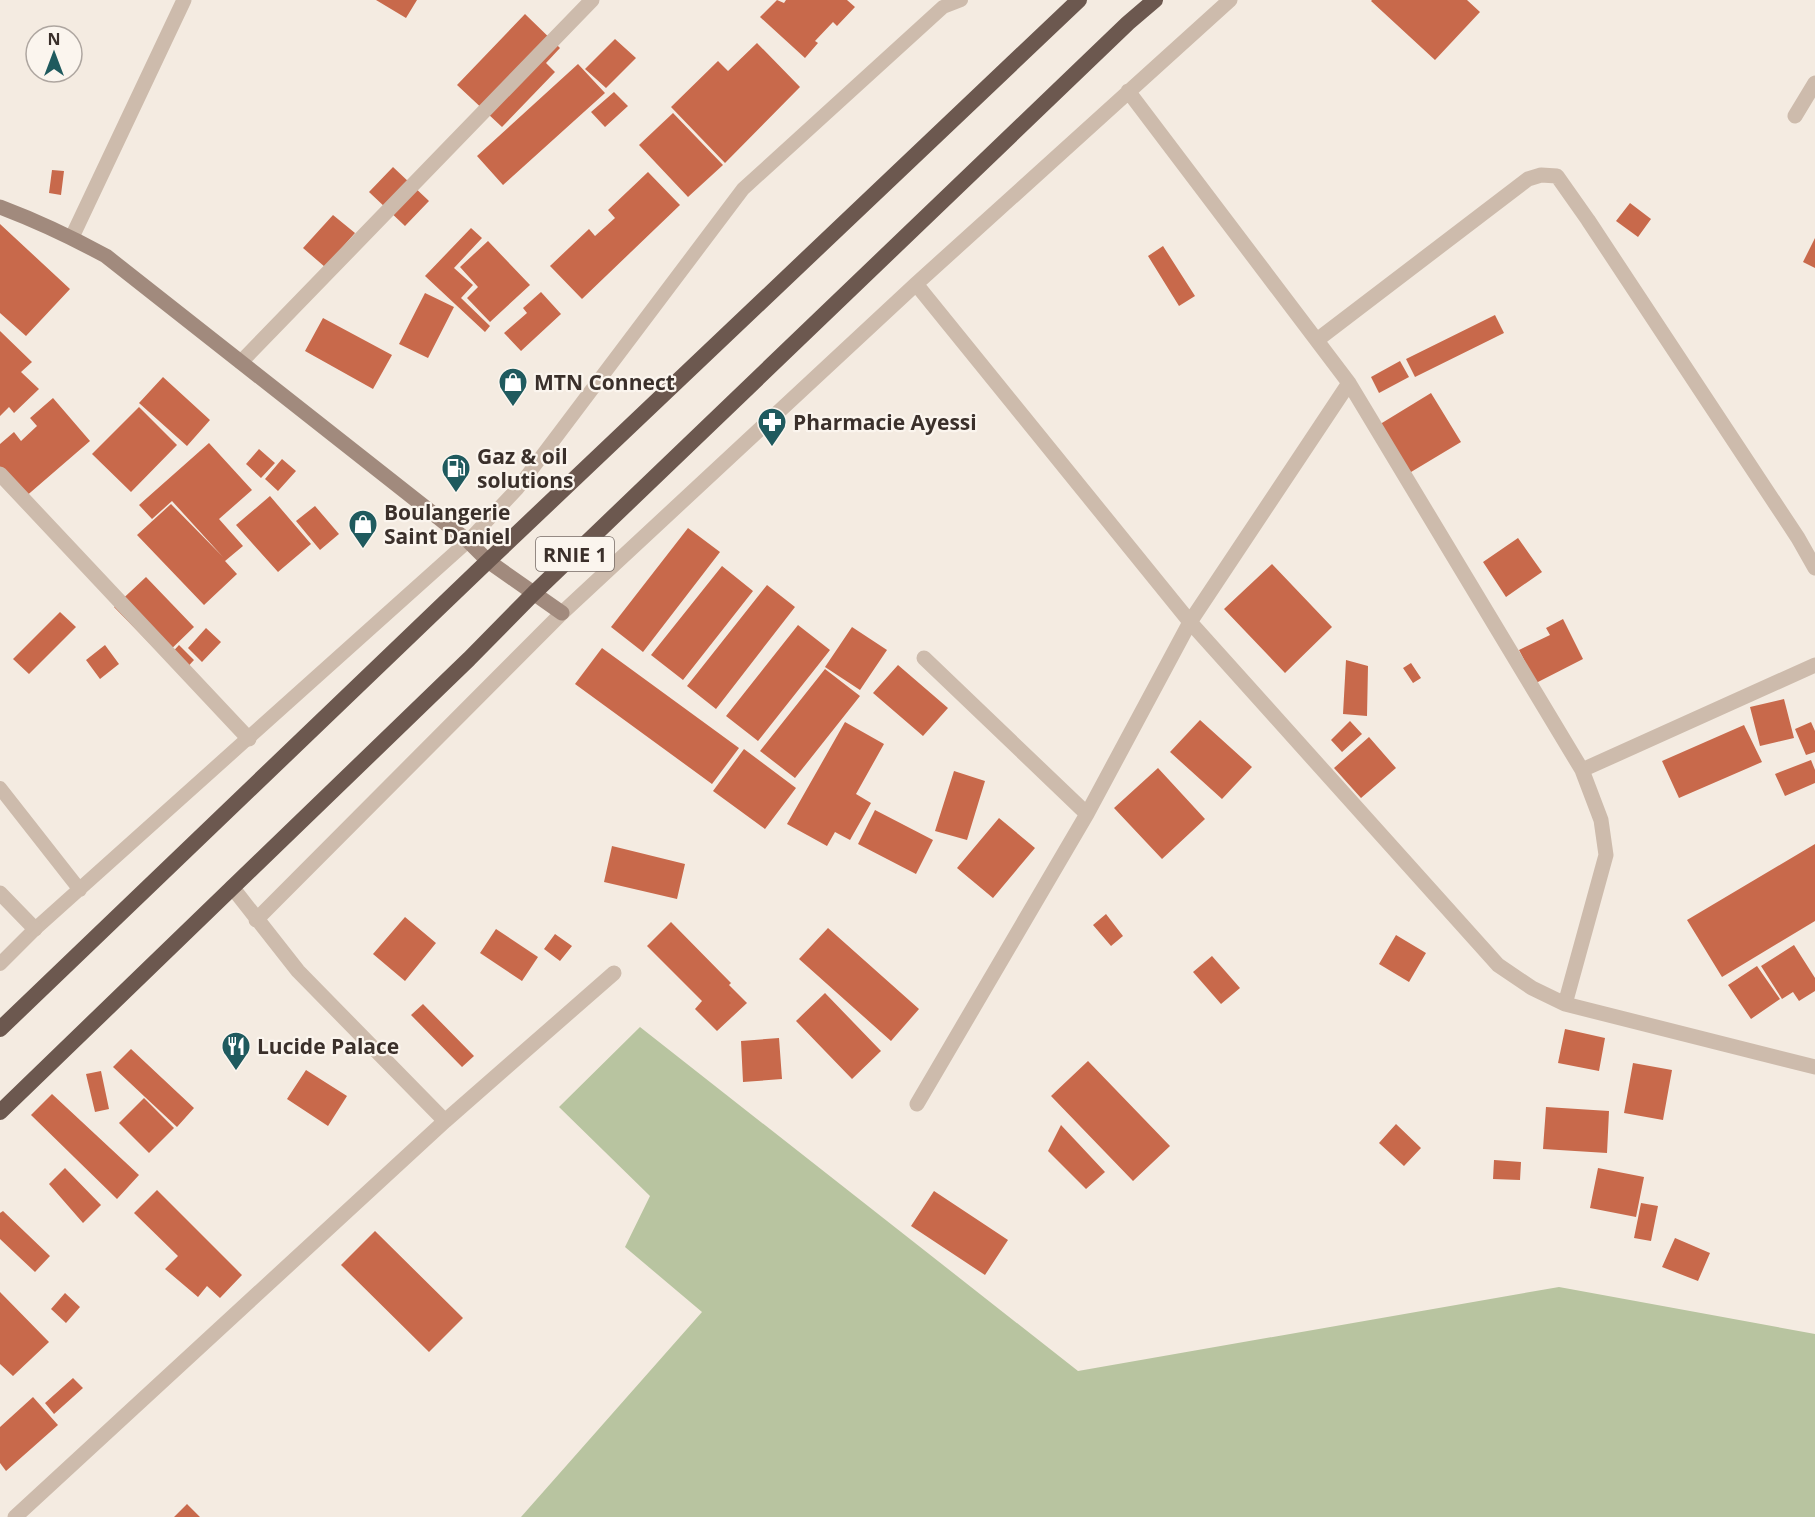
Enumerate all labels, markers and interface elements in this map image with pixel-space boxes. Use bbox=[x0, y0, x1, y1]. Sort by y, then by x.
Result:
north arrow bbox=[24, 24, 84, 84]
text: N bbox=[47, 28, 61, 50]
shop icon: MTN Connect bbox=[497, 366, 529, 408]
place label: MTN Connect bbox=[534, 368, 675, 396]
pharmacy icon: Pharmacie Ayessi bbox=[756, 406, 788, 448]
place label: Pharmacie Ayessi bbox=[793, 408, 977, 436]
place label: Gaz & oil solutions bbox=[477, 442, 573, 494]
fuel station icon: Gaz & oil solutions bbox=[440, 452, 472, 494]
place label: Boulangerie Saint Daniel bbox=[384, 498, 510, 550]
shop icon: Boulangerie Saint Daniel bbox=[347, 508, 379, 550]
road number: RNIE 1 bbox=[536, 537, 614, 571]
restaurant icon: Lucide Palace bbox=[220, 1030, 252, 1072]
place label: Lucide Palace bbox=[257, 1032, 399, 1060]

